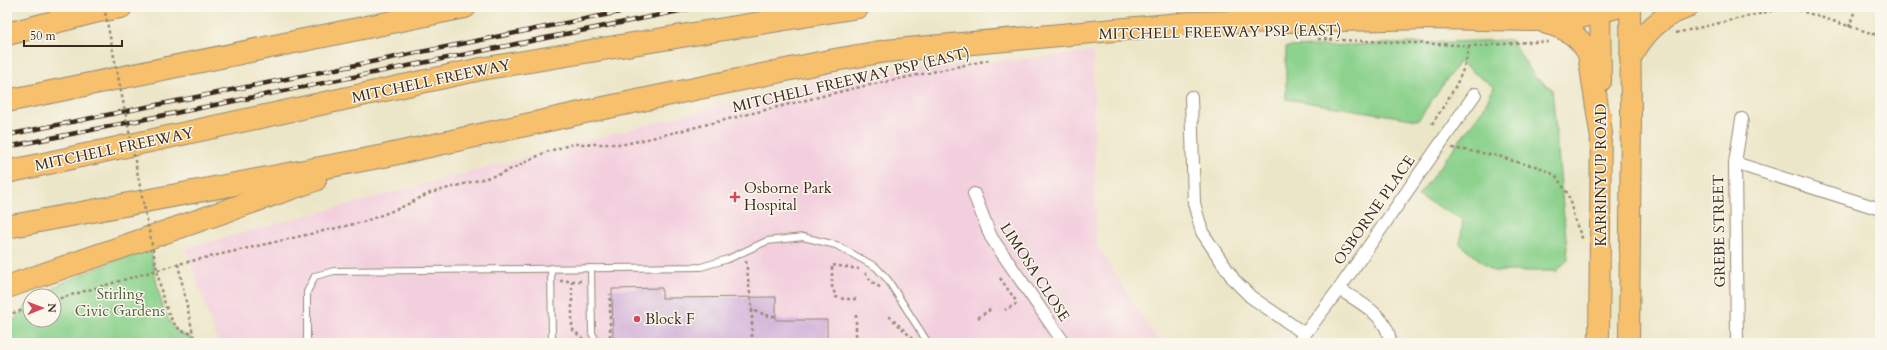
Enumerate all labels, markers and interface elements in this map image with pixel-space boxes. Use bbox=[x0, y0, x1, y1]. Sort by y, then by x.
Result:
street label: MITCHELL FREEWAY PSP (EAST) bbox=[1098, 20, 1342, 44]
scale bar bbox=[24, 22, 122, 48]
text: 50 m bbox=[30, 28, 57, 44]
street label: MITCHELL FREEWAY PSP (EAST) bbox=[730, 43, 972, 117]
street label: MITCHELL FREEWAY bbox=[350, 54, 513, 108]
street label: KARRINYUP ROAD bbox=[1591, 103, 1611, 247]
street label: MITCHELL FREEWAY bbox=[33, 122, 196, 176]
street label: OSBORNE PLACE bbox=[1329, 151, 1419, 269]
street label: GREBE STREET bbox=[1708, 174, 1730, 288]
place label: Osborne Park Hospital bbox=[744, 178, 832, 215]
marker: Osborne Park Hospital bbox=[729, 191, 741, 203]
street label: LIMOSA CLOSE bbox=[996, 219, 1074, 325]
park label: Stirling Civic Gardens bbox=[75, 284, 165, 321]
north arrow bbox=[22, 288, 62, 328]
text: N bbox=[44, 303, 59, 313]
place label: Block F bbox=[645, 309, 695, 329]
marker: Block F bbox=[632, 314, 642, 324]

